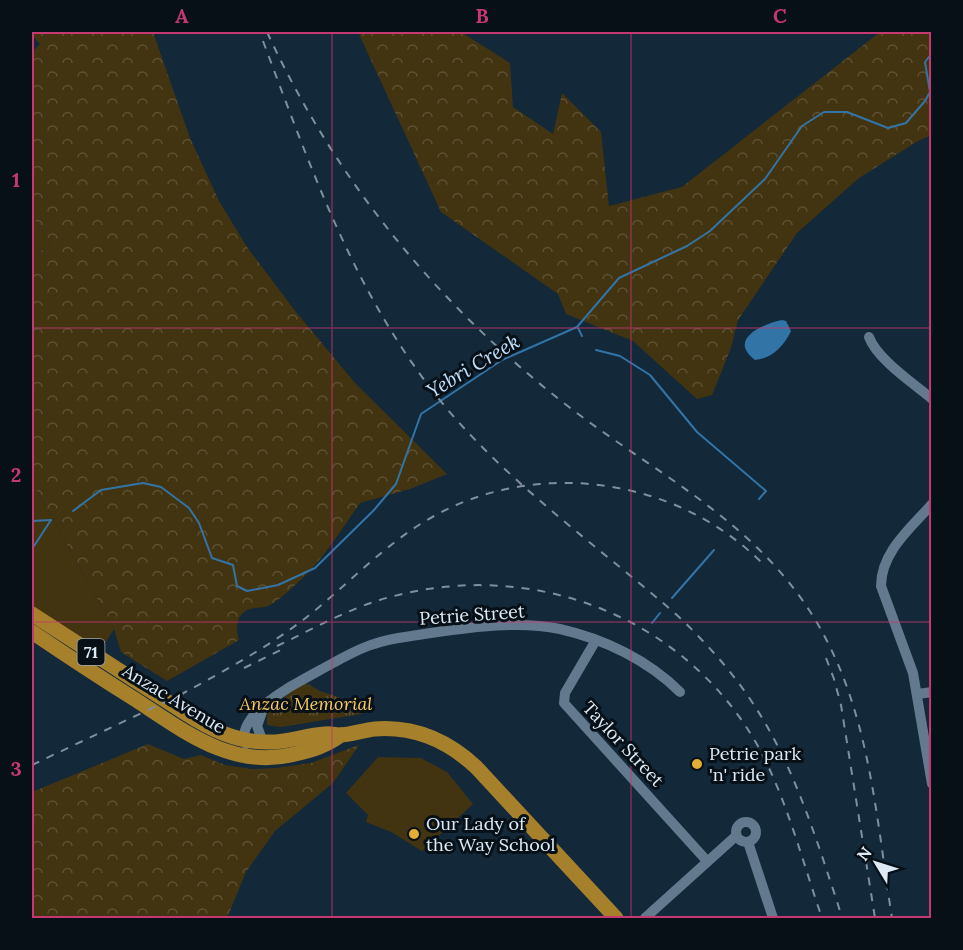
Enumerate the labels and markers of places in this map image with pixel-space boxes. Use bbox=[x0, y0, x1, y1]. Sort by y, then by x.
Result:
place label: Petrie park 'n' ride bbox=[709, 742, 801, 786]
marker: Petrie park 'n' ride bbox=[690, 757, 704, 771]
place label: Our Lady of the Way School bbox=[426, 812, 555, 856]
marker: Our Lady of the Way School bbox=[407, 827, 421, 841]

